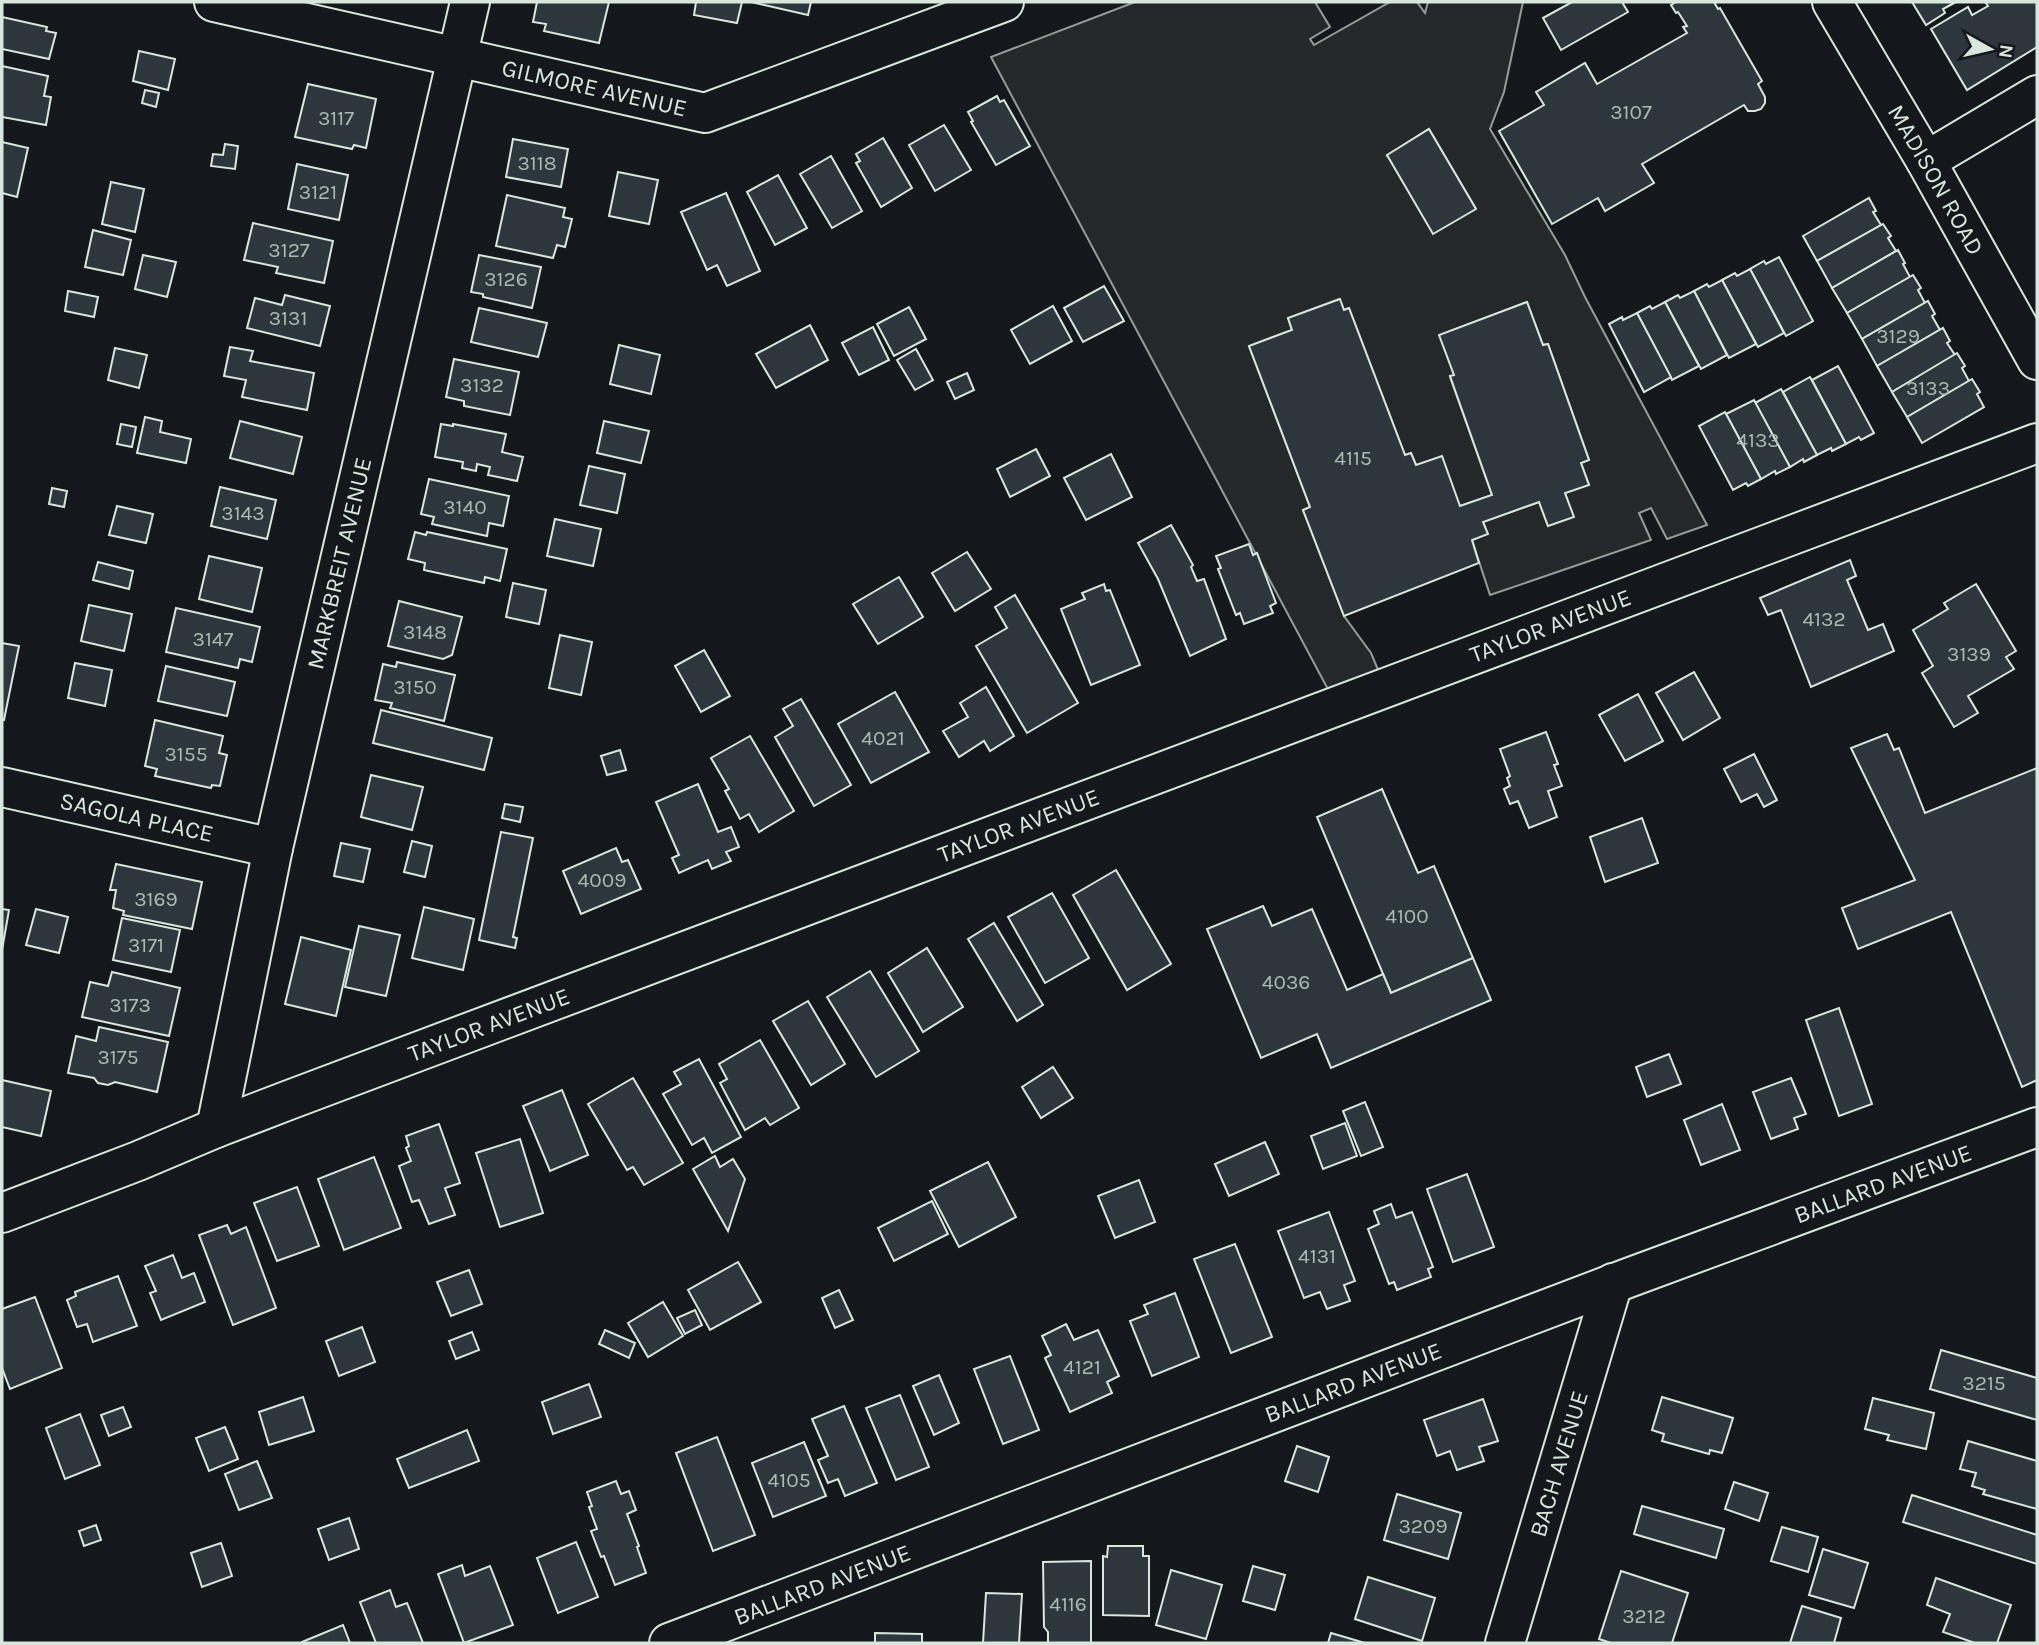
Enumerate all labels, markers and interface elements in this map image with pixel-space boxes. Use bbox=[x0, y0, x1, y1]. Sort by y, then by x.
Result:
north arrow bbox=[1955, 14, 2025, 84]
text: N bbox=[1994, 43, 2018, 60]
street label: GILMORE AVENUE bbox=[499, 54, 690, 122]
house number: 3107 bbox=[1610, 100, 1652, 124]
street label: MADISON ROAD bbox=[1882, 100, 1990, 260]
house number: 3117 bbox=[318, 106, 354, 130]
house number: 3118 bbox=[517, 151, 557, 175]
house number: 3121 bbox=[299, 180, 337, 204]
house number: 3127 bbox=[268, 238, 310, 262]
house number: 3126 bbox=[484, 267, 528, 291]
house number: 3131 bbox=[269, 306, 307, 330]
house number: 3129 bbox=[1876, 324, 1920, 348]
house number: 3132 bbox=[460, 373, 504, 397]
house number: 3133 bbox=[1906, 376, 1950, 400]
house number: 4133 bbox=[1736, 428, 1780, 452]
house number: 4115 bbox=[1334, 446, 1372, 470]
street label: MARKBREIT AVENUE bbox=[301, 455, 377, 672]
house number: 3140 bbox=[443, 495, 487, 519]
house number: 3143 bbox=[221, 501, 265, 525]
street label: TAYLOR AVENUE bbox=[1466, 583, 1635, 669]
house number: 4132 bbox=[1802, 607, 1846, 631]
house number: 3148 bbox=[403, 620, 447, 644]
house number: 3147 bbox=[193, 627, 234, 651]
house number: 3139 bbox=[1947, 642, 1991, 666]
house number: 3150 bbox=[393, 675, 437, 699]
house number: 4021 bbox=[861, 726, 905, 750]
house number: 3155 bbox=[164, 742, 208, 766]
street label: TAYLOR AVENUE bbox=[934, 783, 1103, 869]
street label: SAGOLA PLACE bbox=[57, 786, 216, 848]
house number: 4009 bbox=[578, 868, 626, 892]
house number: 3169 bbox=[134, 887, 178, 911]
house number: 4100 bbox=[1385, 904, 1429, 928]
house number: 3171 bbox=[128, 933, 164, 957]
house number: 4036 bbox=[1262, 970, 1310, 994]
street label: TAYLOR AVENUE bbox=[404, 982, 573, 1068]
house number: 3173 bbox=[109, 993, 151, 1017]
house number: 3175 bbox=[97, 1045, 139, 1069]
street label: BALLARD AVENUE bbox=[1791, 1138, 1976, 1229]
house number: 4131 bbox=[1298, 1244, 1336, 1268]
street label: BALLARD AVENUE bbox=[1261, 1336, 1445, 1429]
house number: 4121 bbox=[1063, 1355, 1101, 1379]
house number: 3215 bbox=[1962, 1371, 2006, 1395]
street label: BACH AVENUE bbox=[1524, 1388, 1594, 1540]
house number: 4105 bbox=[768, 1468, 811, 1492]
house number: 3209 bbox=[1398, 1514, 1448, 1538]
street label: BALLARD AVENUE bbox=[730, 1538, 915, 1631]
house number: 4116 bbox=[1049, 1592, 1087, 1616]
house number: 3212 bbox=[1622, 1604, 1666, 1628]

